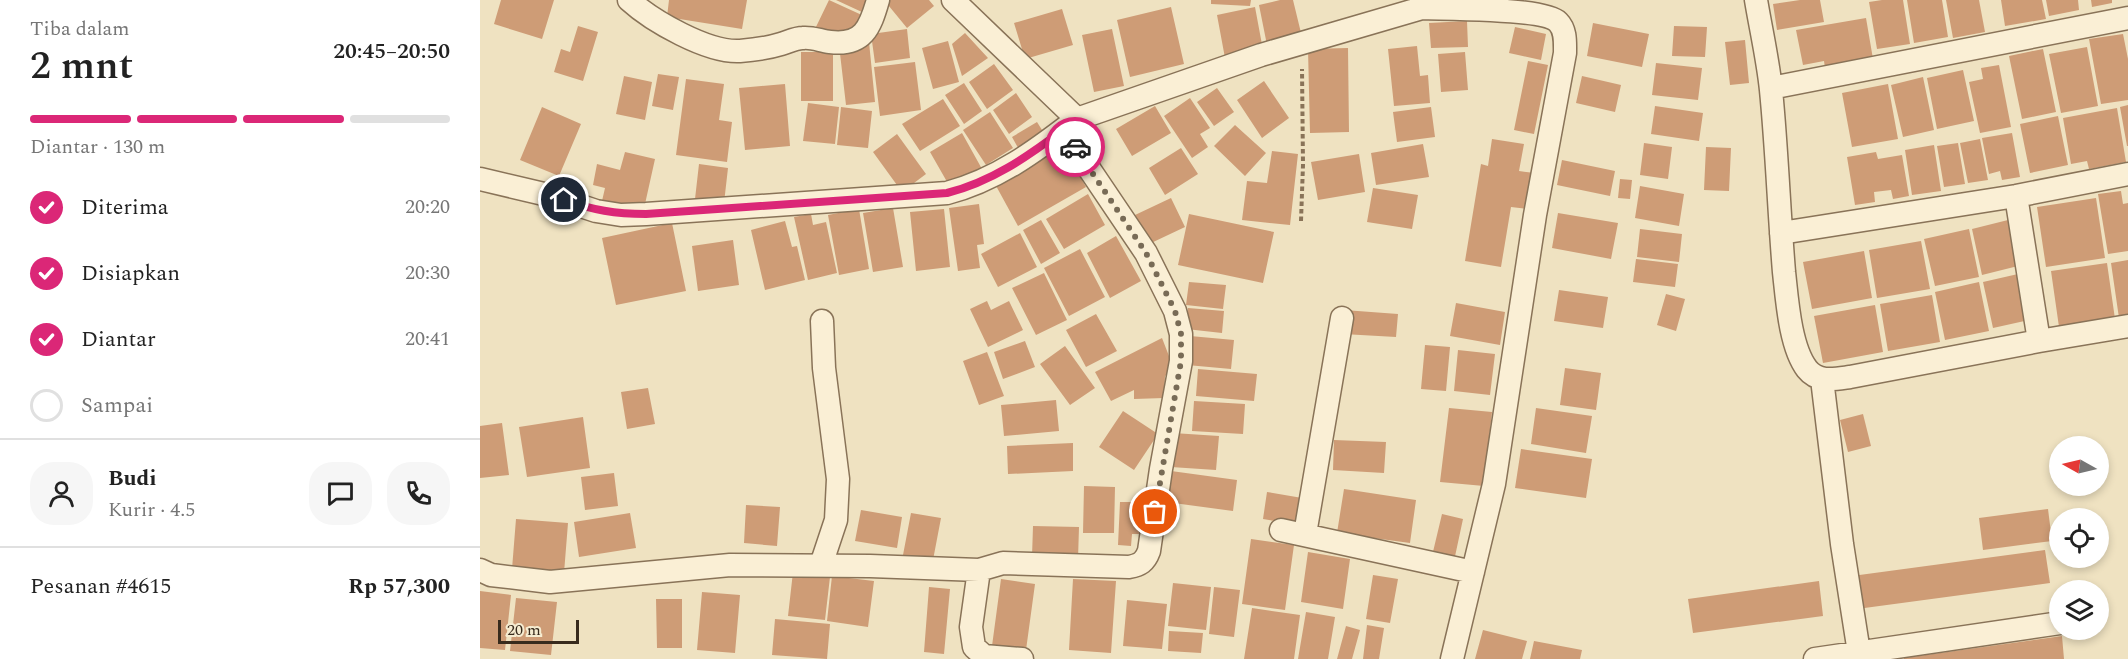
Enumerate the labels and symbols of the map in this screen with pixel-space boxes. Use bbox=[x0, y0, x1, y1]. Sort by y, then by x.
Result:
courier bbox=[1045, 117, 1105, 177]
pin bbox=[538, 174, 589, 225]
north arrow bbox=[2049, 436, 2109, 496]
pin bbox=[1129, 486, 1180, 537]
scale bar bbox=[498, 617, 579, 644]

